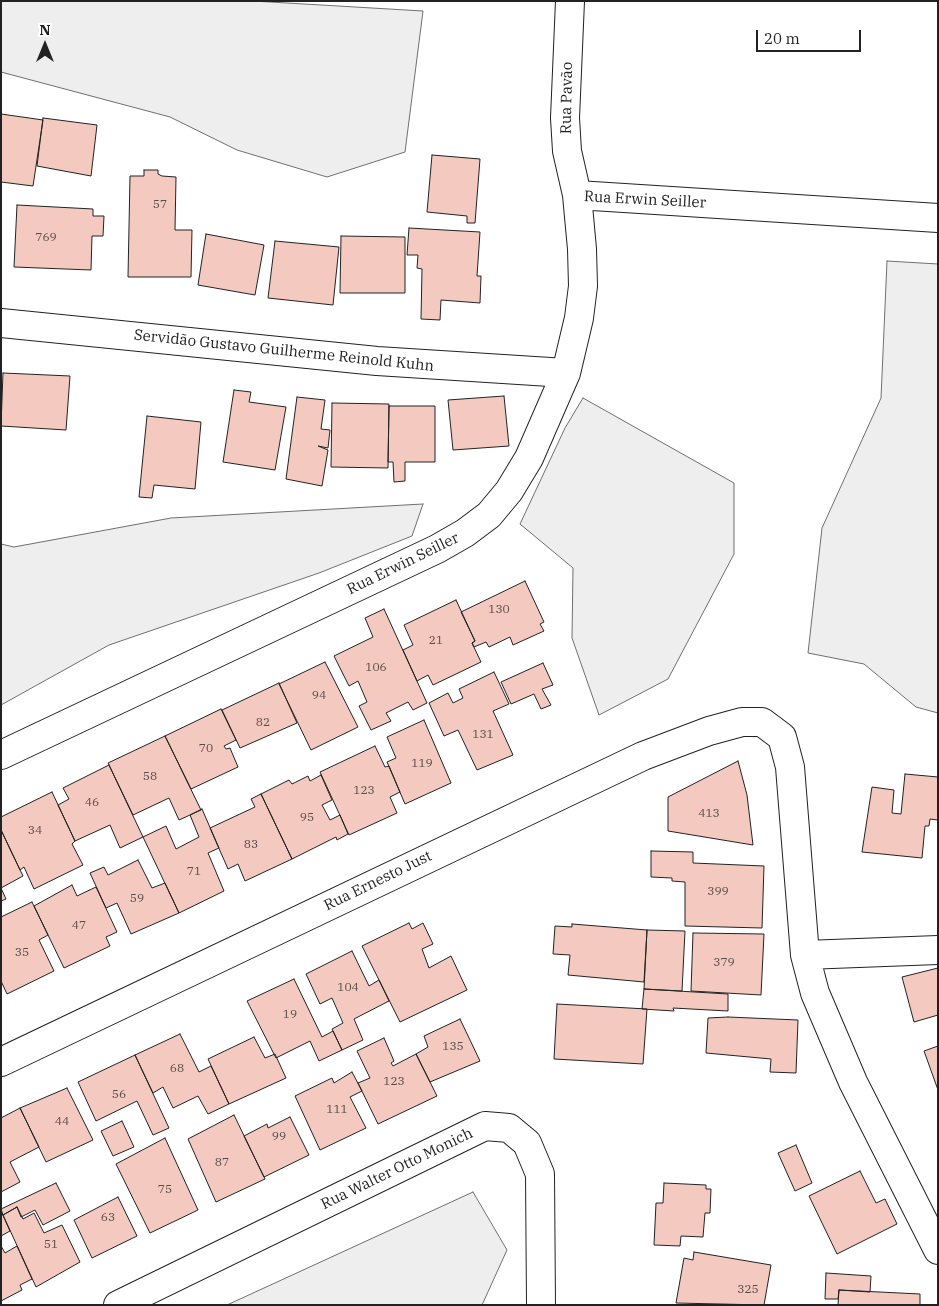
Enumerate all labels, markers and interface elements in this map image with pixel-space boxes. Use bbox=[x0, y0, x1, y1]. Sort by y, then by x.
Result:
north arrow bbox=[20, 20, 70, 70]
scale bar bbox=[759, 20, 864, 52]
text: N bbox=[39, 21, 51, 39]
text: 20 m bbox=[764, 29, 800, 48]
street label: Rua Pavão bbox=[557, 62, 577, 134]
street label: Rua Erwin Seiller bbox=[583, 188, 707, 212]
house number: 57 bbox=[153, 198, 167, 212]
house number: 769 bbox=[35, 231, 57, 245]
street label: Servidão Gustavo Guilherme Reinold Kuhn bbox=[133, 326, 435, 376]
street label: Rua Erwin Seiller bbox=[344, 529, 462, 599]
house number: 130 bbox=[488, 603, 510, 617]
house number: 21 bbox=[429, 634, 443, 648]
house number: 106 bbox=[365, 661, 387, 675]
house number: 94 bbox=[312, 689, 326, 703]
house number: 82 bbox=[256, 716, 270, 730]
house number: 131 bbox=[472, 728, 494, 742]
house number: 70 bbox=[199, 742, 213, 756]
house number: 119 bbox=[411, 757, 433, 771]
house number: 58 bbox=[143, 770, 157, 784]
house number: 123 bbox=[353, 784, 375, 798]
house number: 46 bbox=[85, 796, 99, 810]
house number: 413 bbox=[698, 807, 720, 821]
house number: 95 bbox=[300, 811, 314, 825]
house number: 34 bbox=[28, 824, 42, 838]
house number: 83 bbox=[244, 838, 258, 852]
street label: Rua Ernesto Just bbox=[321, 847, 435, 915]
house number: 71 bbox=[187, 865, 201, 879]
house number: 399 bbox=[707, 885, 729, 899]
house number: 59 bbox=[130, 892, 144, 906]
house number: 47 bbox=[72, 919, 86, 933]
house number: 35 bbox=[15, 946, 29, 960]
house number: 379 bbox=[713, 956, 735, 970]
house number: 104 bbox=[337, 981, 359, 995]
house number: 19 bbox=[283, 1008, 297, 1022]
house number: 135 bbox=[442, 1040, 464, 1054]
house number: 68 bbox=[170, 1062, 184, 1076]
house number: 123 bbox=[383, 1075, 405, 1089]
house number: 56 bbox=[112, 1088, 126, 1102]
house number: 111 bbox=[326, 1103, 348, 1117]
house number: 44 bbox=[55, 1115, 69, 1129]
street label: Rua Walter Otto Monich bbox=[318, 1124, 476, 1214]
house number: 99 bbox=[272, 1130, 286, 1144]
house number: 87 bbox=[215, 1156, 229, 1170]
house number: 75 bbox=[158, 1183, 172, 1197]
house number: 63 bbox=[101, 1211, 115, 1225]
house number: 51 bbox=[44, 1238, 58, 1252]
house number: 325 bbox=[737, 1283, 759, 1297]

